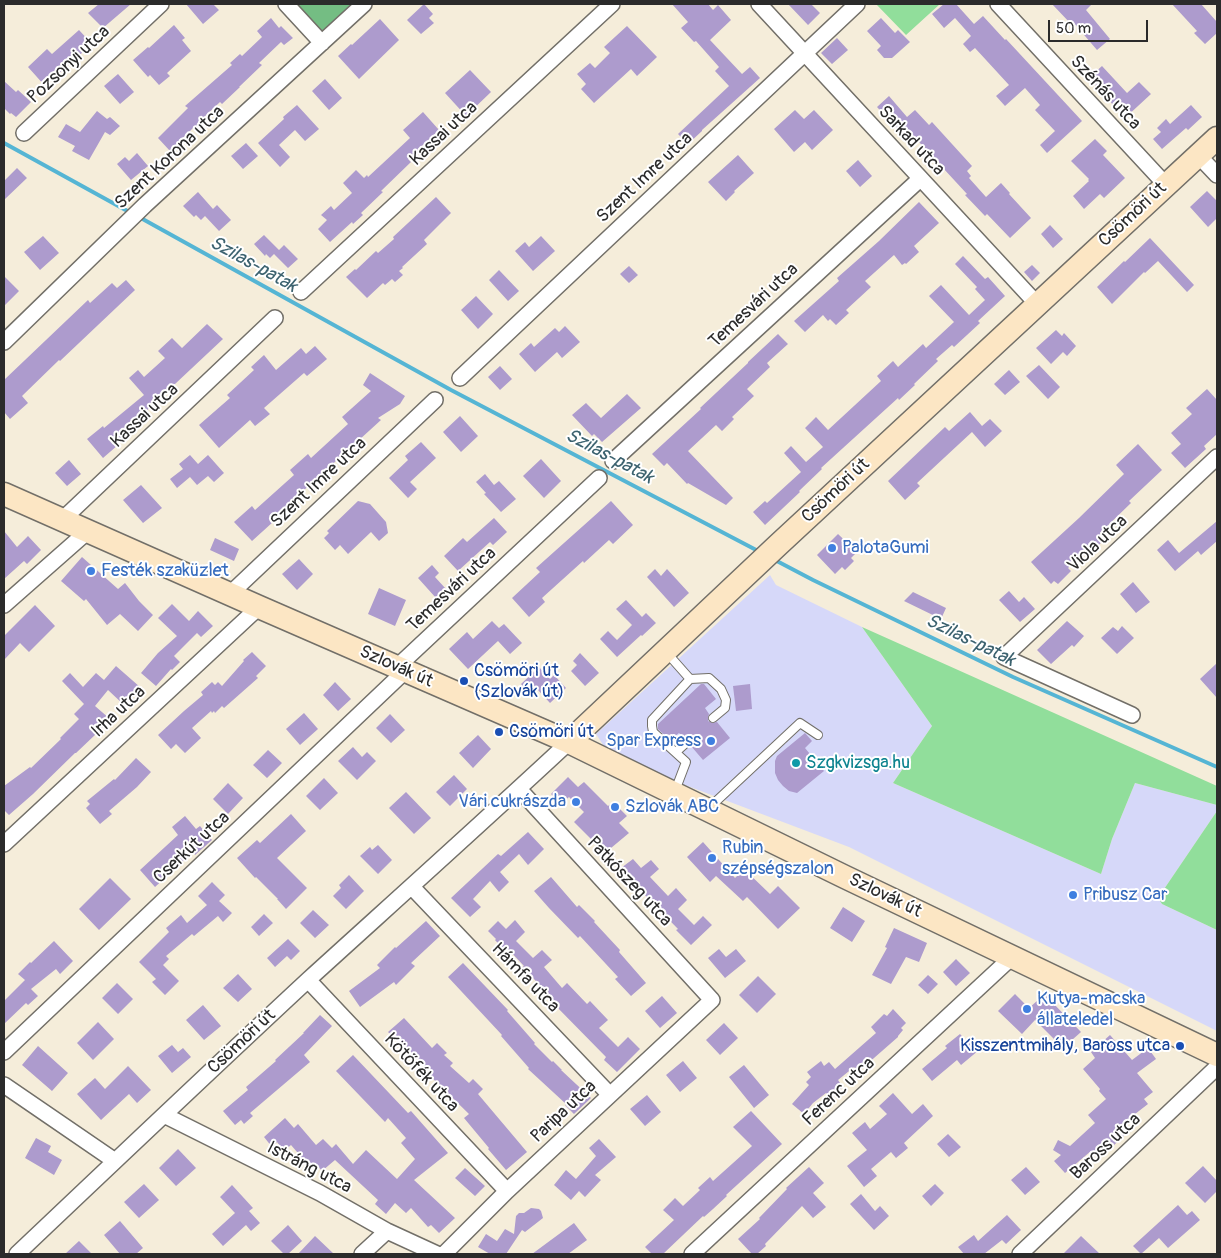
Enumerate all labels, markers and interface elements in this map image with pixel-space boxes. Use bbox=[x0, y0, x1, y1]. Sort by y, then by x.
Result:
scale bar bbox=[1051, 10, 1151, 42]
text: 50 m bbox=[1056, 19, 1091, 38]
street label: Pozsonyi utca bbox=[23, 21, 115, 109]
street label: Szénás utca bbox=[1065, 51, 1145, 135]
street label: Kassai utca bbox=[406, 97, 482, 171]
street label: Szent Korona utca bbox=[111, 102, 229, 214]
street label: Sarkad utca bbox=[873, 102, 949, 180]
street label: Szent Imre utca bbox=[593, 128, 697, 228]
street label: Csömöri út bbox=[1095, 178, 1171, 252]
water label: Szilas-patak bbox=[206, 232, 300, 298]
street label: Temesvári utca bbox=[705, 259, 803, 353]
street label: Kassai utca bbox=[107, 379, 183, 453]
water label: Szilas-patak bbox=[561, 424, 657, 490]
street label: Szent Imre utca bbox=[267, 433, 371, 533]
street label: Csömöri út bbox=[798, 454, 874, 528]
street label: Viola utca bbox=[1064, 511, 1132, 577]
place label: PalotaGumi bbox=[842, 537, 929, 559]
marker: PalotaGumi bbox=[826, 542, 838, 554]
street label: Temesvári utca bbox=[403, 543, 501, 637]
place label: Festék szaküzlet bbox=[101, 560, 229, 582]
marker: Festék szaküzlet bbox=[85, 565, 97, 577]
water label: Szilas-patak bbox=[922, 610, 1018, 672]
street label: Szlovák út bbox=[356, 641, 436, 693]
place label: Csömöri út (Szlovák út) bbox=[474, 660, 564, 702]
marker: Csömöri út (Szlovák út) bbox=[458, 675, 470, 687]
street label: Irha utca bbox=[87, 682, 151, 742]
place label: Csömöri út bbox=[509, 721, 594, 743]
marker: Csömöri út bbox=[493, 726, 505, 738]
place label: Spar Express bbox=[606, 730, 701, 752]
marker: Spar Express bbox=[705, 735, 717, 747]
place label: Szgkvizsga.hu bbox=[806, 752, 910, 774]
marker: Szgkvizsga.hu bbox=[790, 757, 802, 769]
place label: Vári cukrászda bbox=[458, 791, 566, 813]
marker: Vári cukrászda bbox=[570, 796, 582, 808]
place label: Szlovák ABC bbox=[625, 796, 719, 818]
marker: Szlovák ABC bbox=[609, 801, 621, 813]
street label: Cserkút utca bbox=[149, 807, 235, 889]
street label: Patkószeg utca bbox=[582, 833, 676, 931]
place label: Rubin szépségszalon bbox=[722, 837, 834, 880]
marker: Rubin szépségszalon bbox=[706, 852, 718, 864]
street label: Szlovák út bbox=[845, 869, 925, 923]
place label: Pribusz Car bbox=[1083, 884, 1167, 906]
marker: Pribusz Car bbox=[1067, 889, 1079, 901]
street label: Hámfa utca bbox=[487, 939, 563, 1017]
place label: Kutya-macska állateledel bbox=[1037, 988, 1145, 1030]
marker: Kutya-macska állateledel bbox=[1021, 1003, 1033, 1015]
street label: Csömöri út bbox=[204, 1005, 280, 1079]
street label: Kötőfék utca bbox=[379, 1029, 463, 1117]
place label: Kisszentmihály, Baross utca bbox=[960, 1035, 1170, 1057]
marker: Kisszentmihály, Baross utca bbox=[1174, 1040, 1186, 1052]
street label: Ferenc utca bbox=[798, 1053, 880, 1131]
street label: Paripa utca bbox=[527, 1076, 601, 1148]
street label: Baross utca bbox=[1066, 1109, 1146, 1185]
street label: Istráng utca bbox=[263, 1137, 355, 1199]

